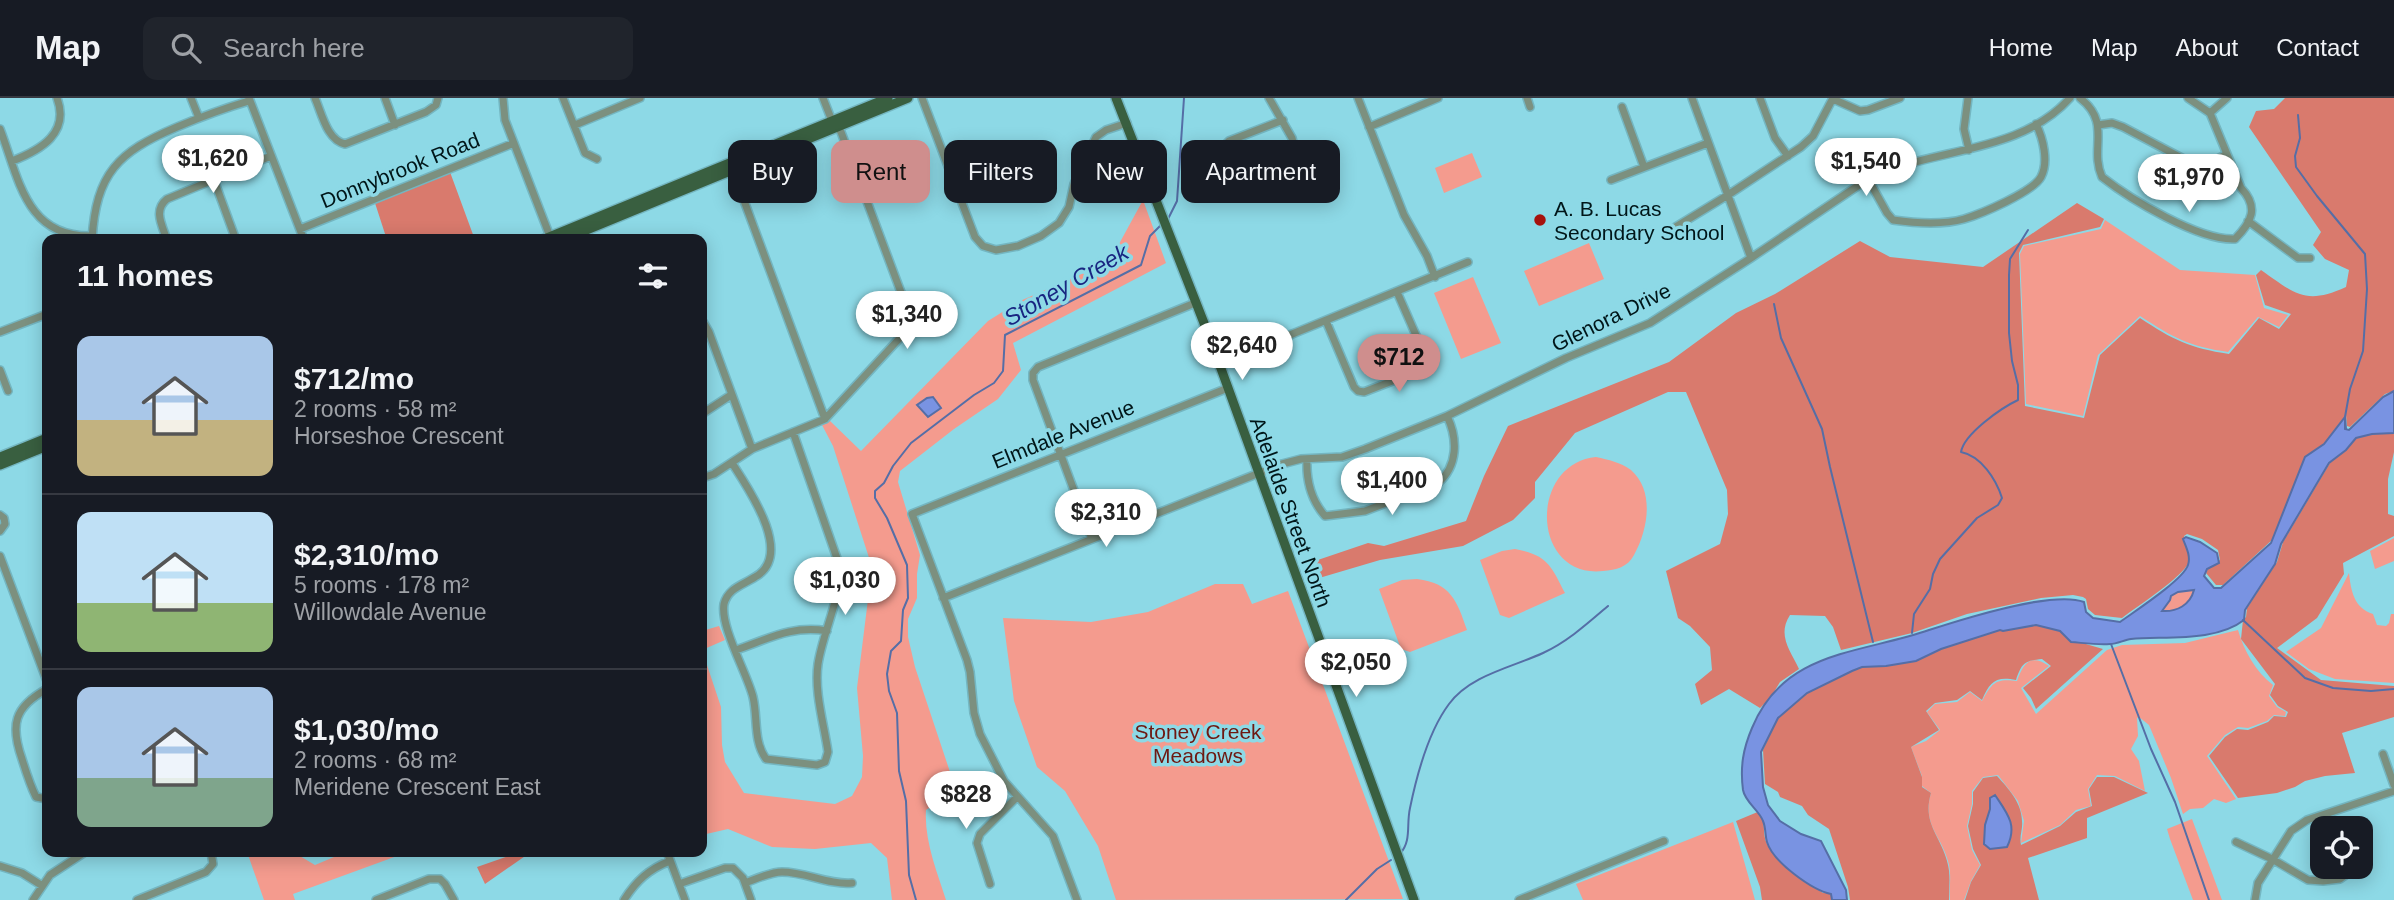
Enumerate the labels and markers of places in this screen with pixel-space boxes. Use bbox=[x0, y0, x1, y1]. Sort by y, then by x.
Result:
pin: $1,620 bbox=[156, 136, 270, 195]
pin: $1,540 bbox=[1809, 139, 1923, 198]
pin: $1,970 bbox=[2132, 155, 2246, 214]
place label: A. B. Lucas Secondary School bbox=[1554, 197, 1724, 244]
marker: A. B. Lucas Secondary School bbox=[1532, 212, 1548, 228]
pin: $1,340 bbox=[850, 292, 964, 351]
pin: $2,640 bbox=[1185, 322, 1299, 382]
pin: $712 bbox=[1358, 334, 1440, 394]
pin: $1,400 bbox=[1335, 458, 1449, 517]
pin: $2,310 bbox=[1049, 490, 1163, 549]
pin: $1,030 bbox=[788, 558, 902, 617]
pin: $2,050 bbox=[1299, 640, 1413, 699]
pin: $828 bbox=[925, 772, 1007, 831]

